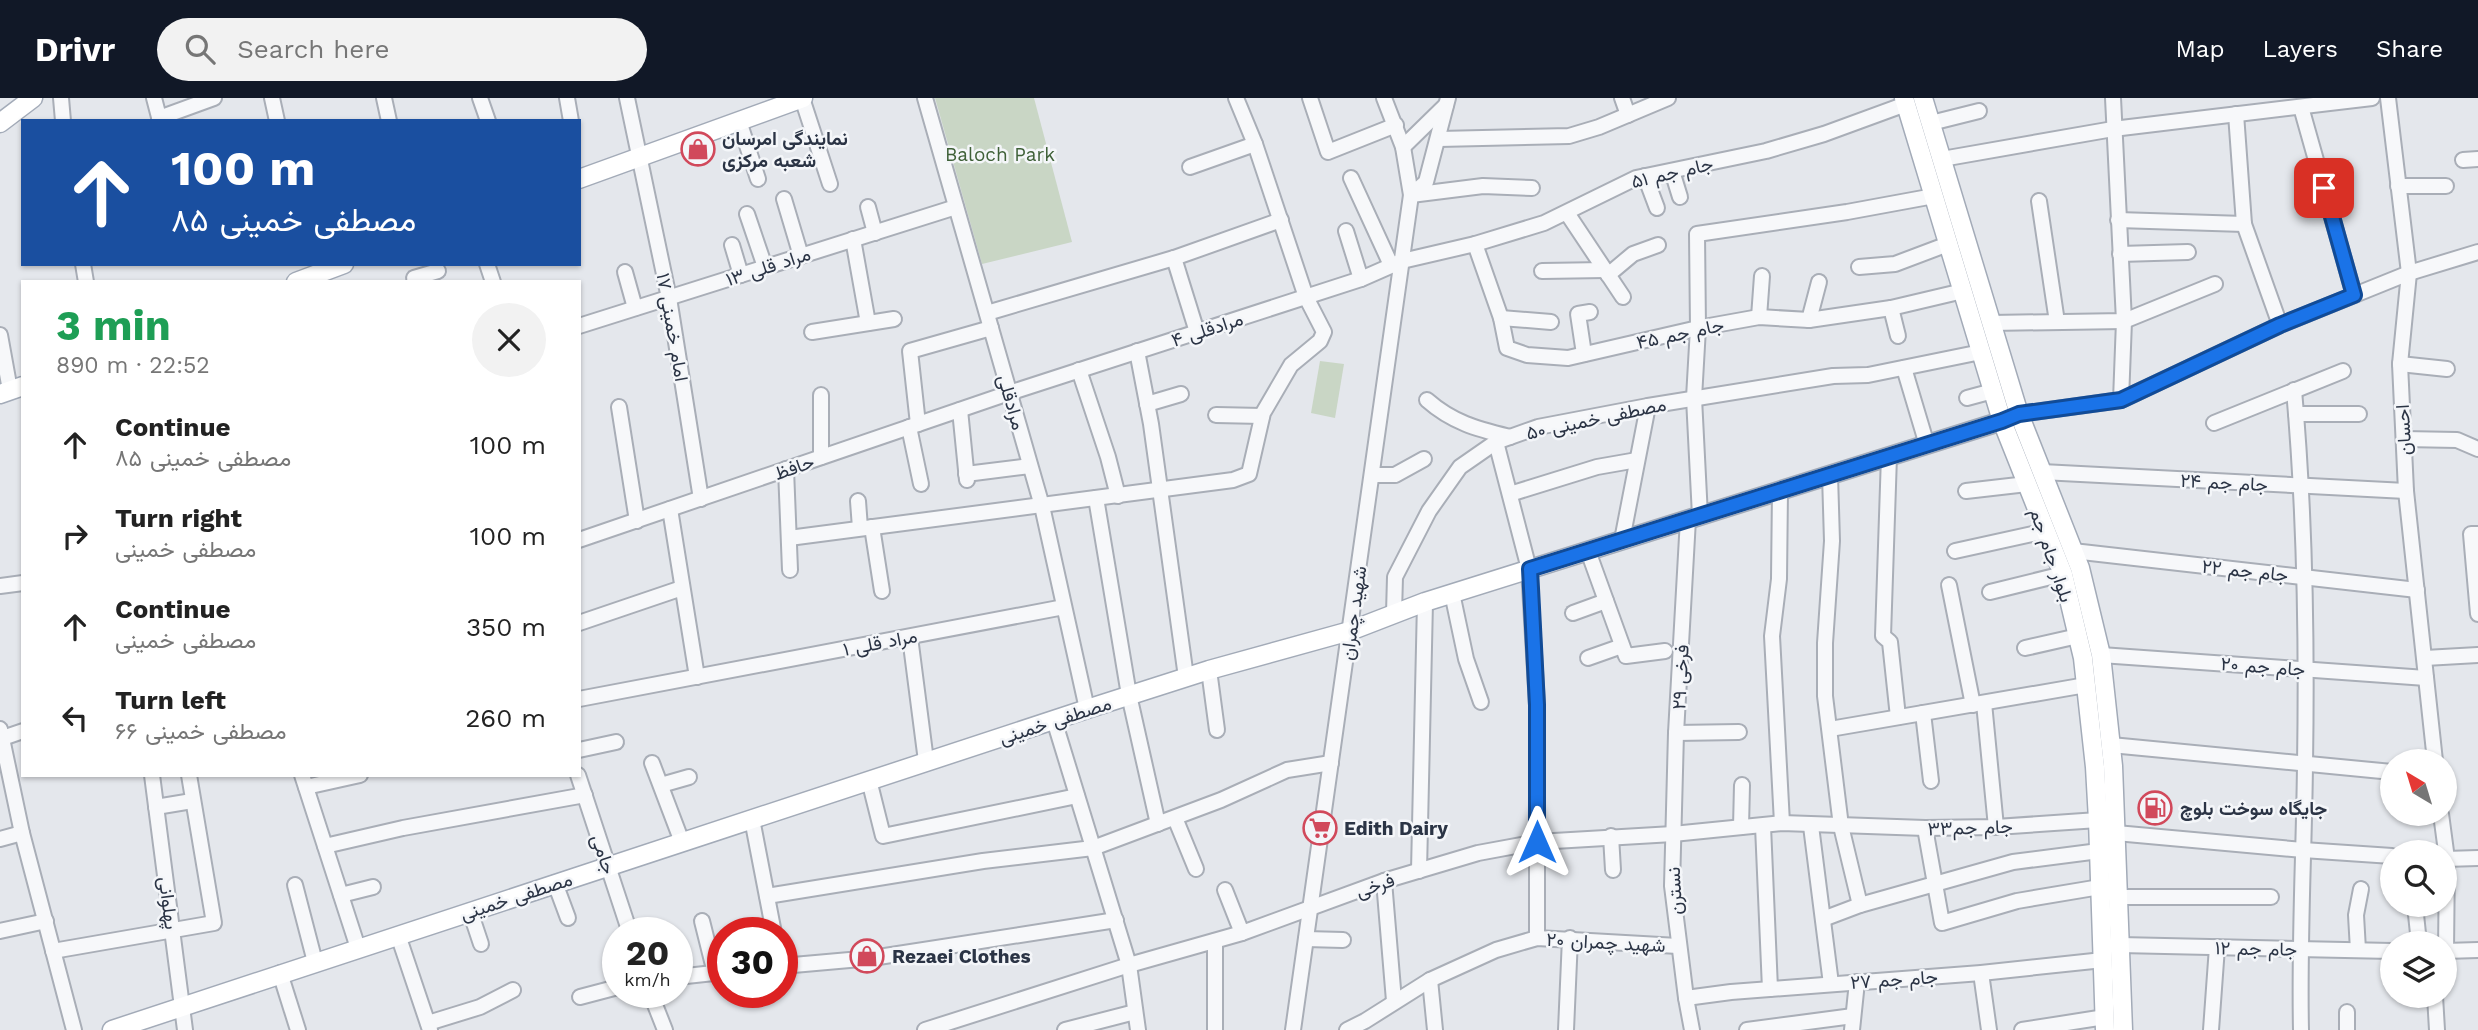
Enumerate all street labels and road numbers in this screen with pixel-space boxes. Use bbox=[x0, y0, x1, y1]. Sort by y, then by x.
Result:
street label: جام جم ۵۱ bbox=[1629, 152, 1716, 194]
street label: مراد قلی ۱۳ bbox=[723, 242, 813, 291]
street label: امام خمینی ۱۷ bbox=[651, 271, 693, 383]
street label: مرادقلی ۴ bbox=[1168, 307, 1246, 352]
street label: جام جم ۴۵ bbox=[1634, 313, 1726, 355]
street label: مرادقلی bbox=[993, 372, 1030, 433]
street label: مصطفی خمینی ۵۰ bbox=[1524, 392, 1668, 445]
street label: احسان bbox=[2391, 404, 2416, 456]
street label: حافظ bbox=[771, 450, 817, 485]
street label: جام جم ۲۴ bbox=[2180, 469, 2268, 497]
street label: بلوار جام جم bbox=[2024, 505, 2078, 605]
street label: جام جم ۲۲ bbox=[2201, 555, 2289, 587]
street label: شهید چمران bbox=[1336, 564, 1373, 662]
street label: مراد قلی ۱ bbox=[841, 624, 919, 661]
street label: فرخی ۲۹ bbox=[1667, 644, 1694, 710]
street label: جام جم ۲۰ bbox=[2220, 652, 2306, 682]
street label: مصطفی خمینی bbox=[996, 691, 1114, 749]
street label: جام جم۳۳ bbox=[1927, 815, 2013, 841]
street label: جامی bbox=[586, 831, 621, 877]
street label: نسترن bbox=[1662, 866, 1687, 916]
street label: مصطفی خمینی bbox=[457, 867, 575, 925]
street label: فرخی bbox=[1353, 868, 1398, 903]
street label: پهلوانی bbox=[152, 875, 183, 931]
street label: شهید چمران ۲۰ bbox=[1546, 928, 1666, 959]
street label: جام جم ۱۲ bbox=[2215, 936, 2297, 962]
street label: جام جم ۲۷ bbox=[1849, 965, 1939, 995]

